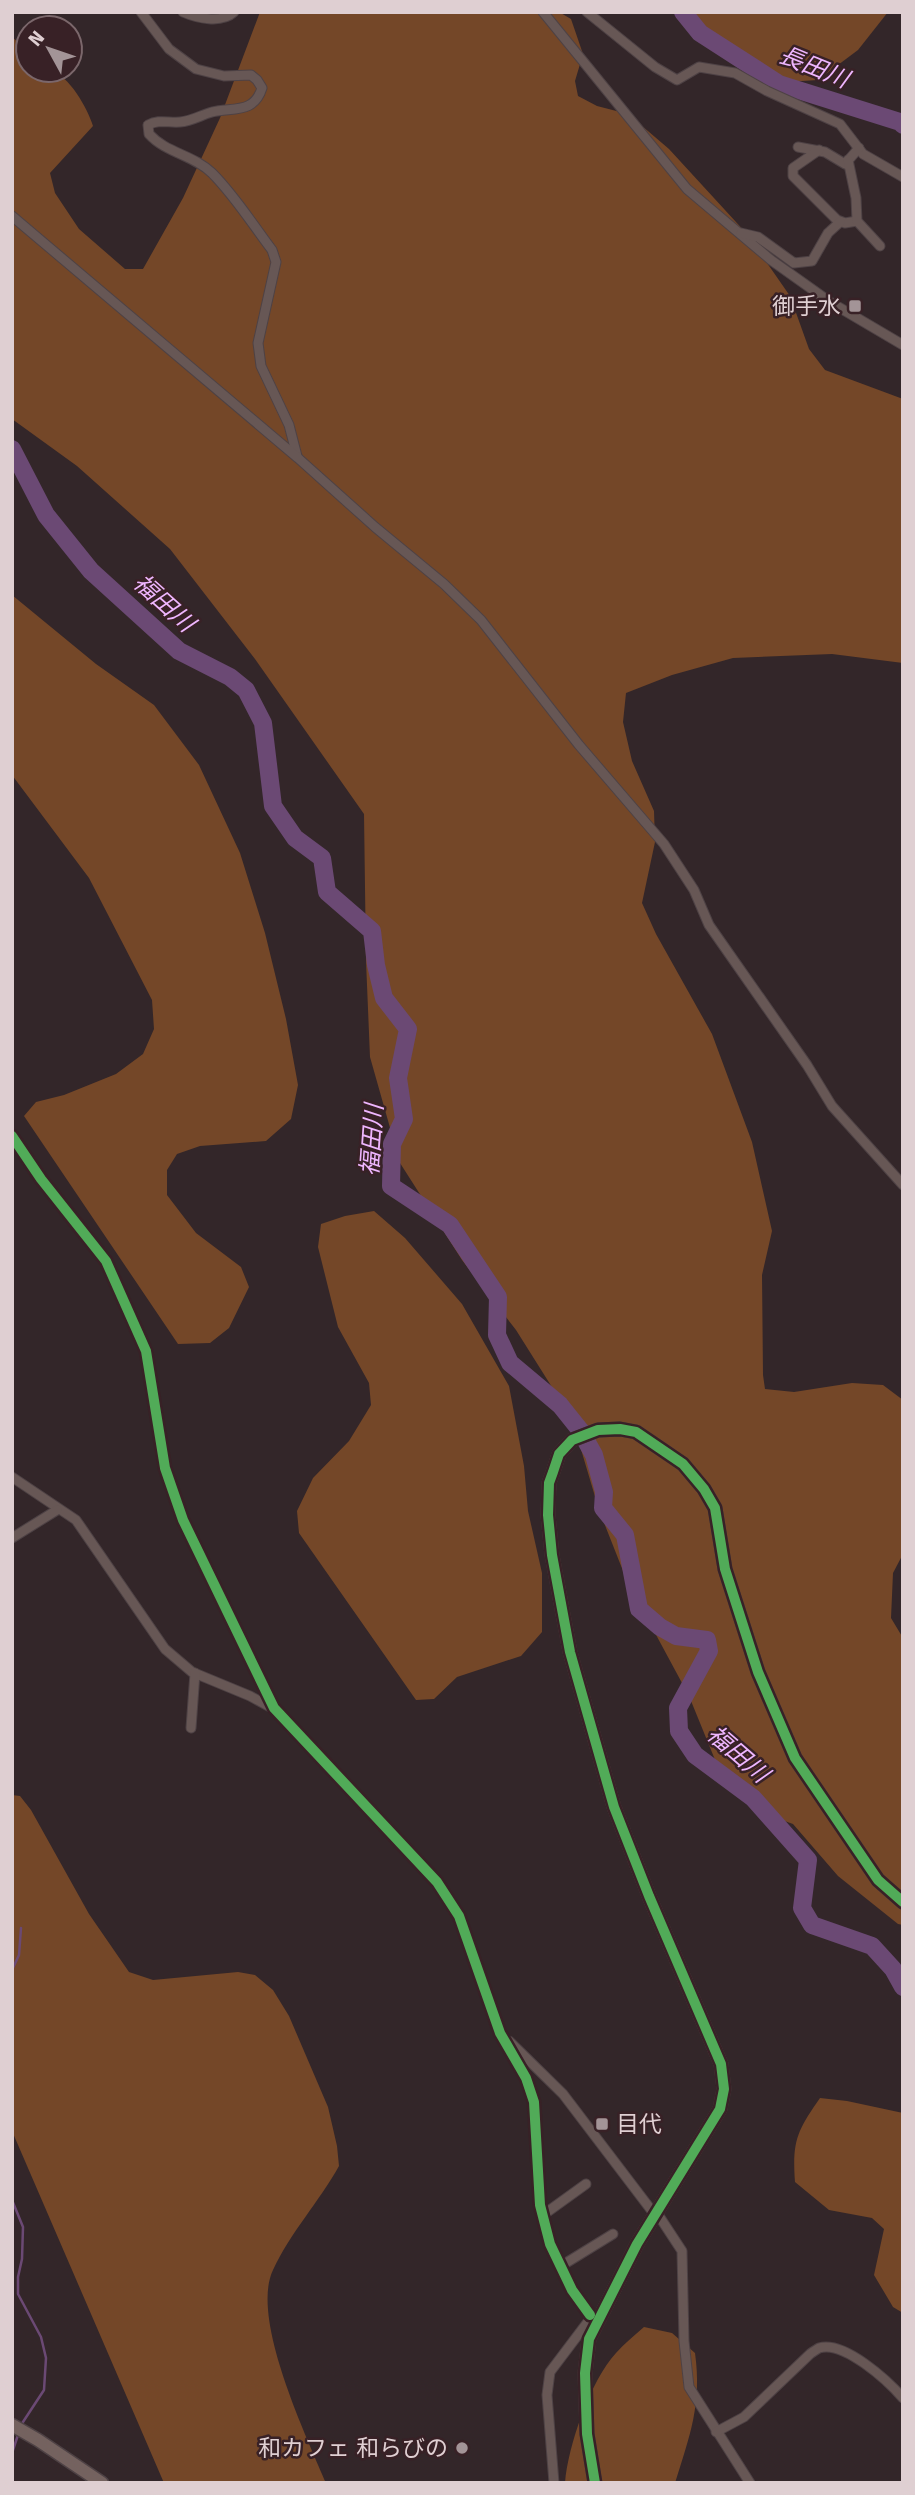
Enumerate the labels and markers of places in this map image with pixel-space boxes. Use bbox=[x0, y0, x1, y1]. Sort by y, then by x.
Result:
place label: 御手水 bbox=[772, 292, 841, 320]
marker: 御手水 bbox=[847, 298, 863, 314]
place label: 目代 bbox=[616, 2110, 662, 2138]
marker: 目代 bbox=[594, 2116, 610, 2132]
place label: 和カフェ 和らびの bbox=[258, 2434, 448, 2462]
marker: 和カフェ 和らびの bbox=[454, 2440, 470, 2456]

